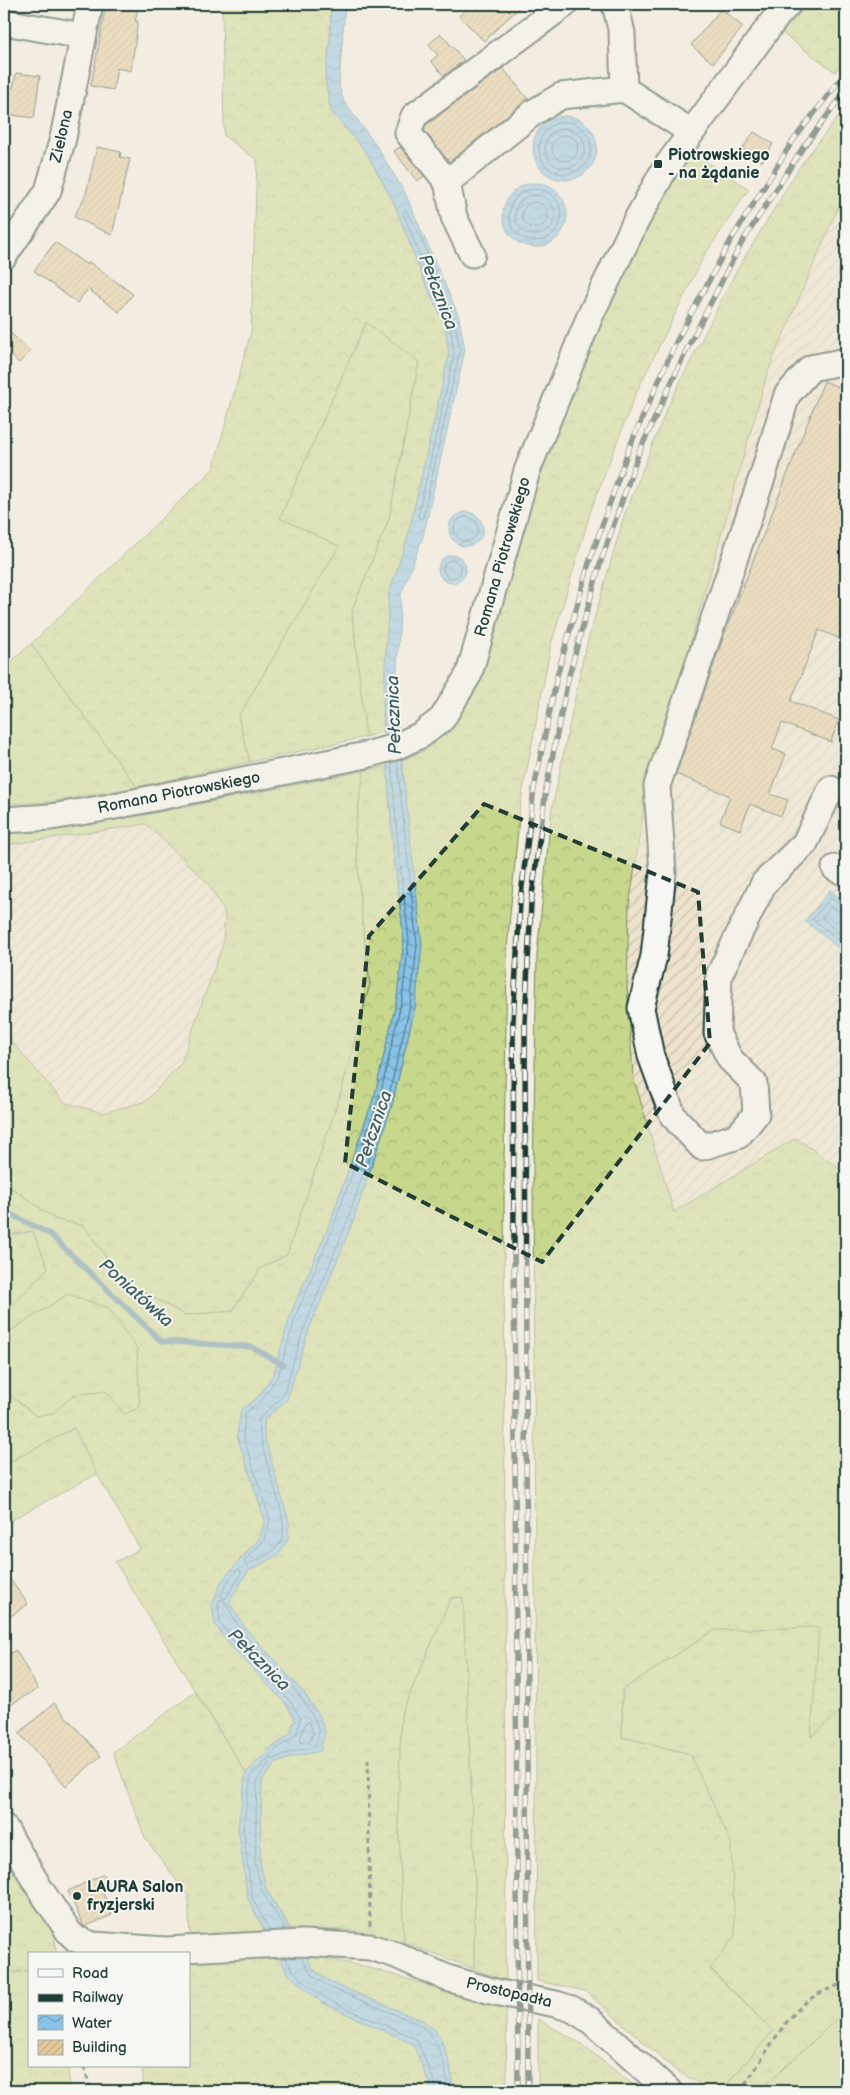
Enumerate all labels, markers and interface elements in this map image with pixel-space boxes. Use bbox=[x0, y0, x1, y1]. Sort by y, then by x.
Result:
street label: Zielona bbox=[46, 108, 77, 165]
place label: Piotrowskiego - na żądanie bbox=[668, 146, 770, 183]
marker: Piotrowskiego - na żądanie bbox=[652, 158, 664, 170]
water label: Pełcznica bbox=[414, 251, 462, 333]
street label: Romana Piotrowskiego bbox=[471, 475, 535, 639]
water label: Pełcznica bbox=[382, 675, 406, 755]
street label: Romana Piotrowskiego bbox=[96, 768, 262, 818]
water label: Pełcznica bbox=[351, 1088, 397, 1170]
water label: Poniatówka bbox=[95, 1254, 177, 1332]
water label: Pełcznica bbox=[223, 1624, 295, 1696]
place label: LAURA Salon fryzjerski bbox=[87, 1878, 183, 1915]
marker: LAURA Salon fryzjerski bbox=[71, 1890, 83, 1902]
legend bbox=[28, 1952, 190, 2068]
text: Road bbox=[72, 1964, 108, 1983]
street label: Prostopadła bbox=[464, 1974, 554, 2012]
text: Railway bbox=[72, 1988, 123, 2007]
text: Water bbox=[72, 2014, 112, 2033]
text: Building bbox=[72, 2038, 127, 2057]

